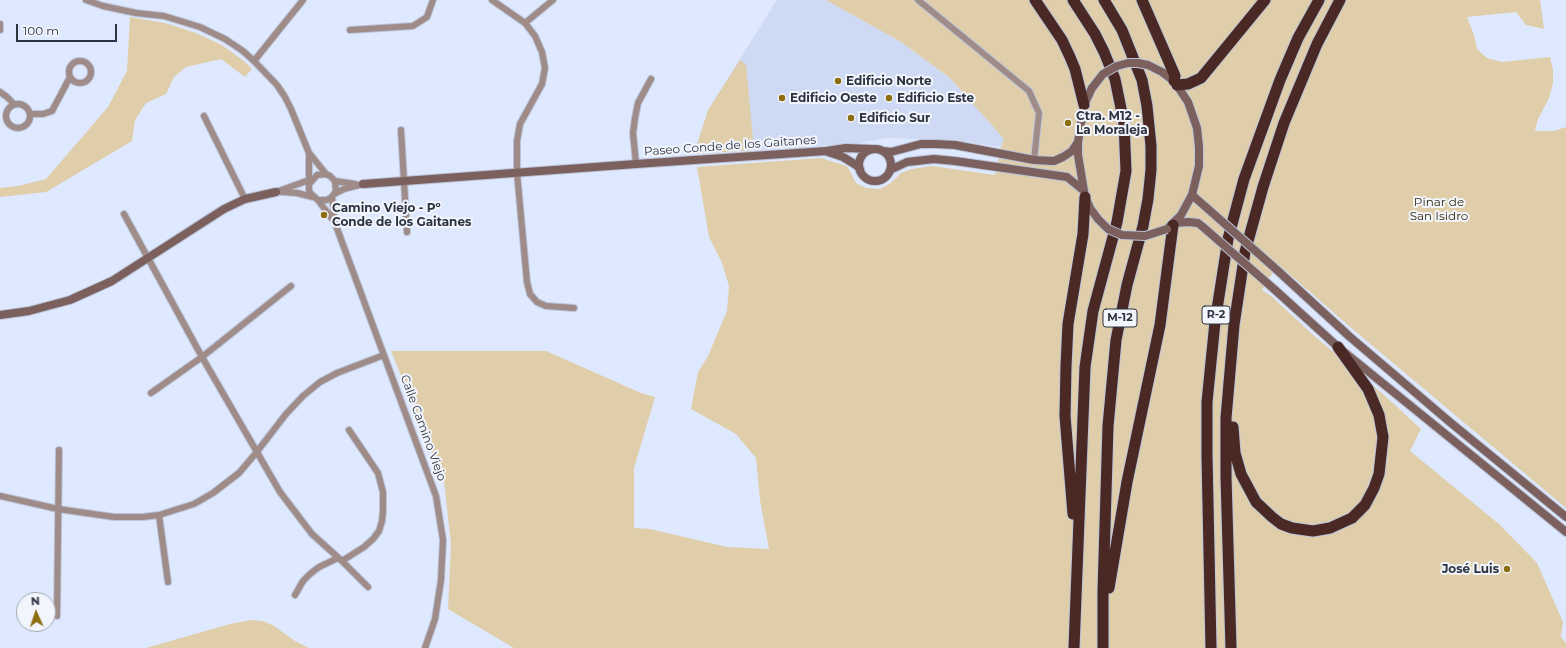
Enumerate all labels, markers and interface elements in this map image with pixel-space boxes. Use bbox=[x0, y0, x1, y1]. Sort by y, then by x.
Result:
scale bar bbox=[18, 16, 119, 42]
text: 100 m bbox=[23, 23, 59, 38]
place label: Edificio Norte bbox=[846, 74, 932, 88]
marker: Edificio Norte bbox=[833, 76, 843, 86]
place label: Edificio Oeste bbox=[790, 91, 877, 105]
place label: Edificio Este bbox=[897, 91, 974, 105]
marker: Edificio Oeste bbox=[777, 93, 787, 103]
marker: Edificio Este bbox=[884, 93, 894, 103]
place label: Ctra. M12 - La Moraleja bbox=[1076, 109, 1148, 137]
place label: Edificio Sur bbox=[859, 111, 930, 125]
marker: Edificio Sur bbox=[846, 113, 856, 123]
marker: Ctra. M12 - La Moraleja bbox=[1063, 118, 1073, 128]
street label: Paseo Conde de los Gaitanes bbox=[644, 133, 816, 159]
park label: Pinar de San Isidro bbox=[1410, 195, 1468, 223]
place label: Camino Viejo - Pº Conde de los Gaitanes bbox=[332, 201, 471, 229]
marker: Camino Viejo - Pº Conde de los Gaitanes bbox=[319, 210, 329, 220]
road number: R-2 bbox=[1202, 306, 1230, 324]
road number: M-12 bbox=[1103, 309, 1137, 327]
street label: Calle Camino Viejo bbox=[397, 373, 449, 483]
place label: José Luis bbox=[1442, 562, 1499, 576]
marker: José Luis bbox=[1502, 564, 1512, 574]
north arrow bbox=[16, 592, 56, 632]
text: N bbox=[31, 594, 40, 608]

